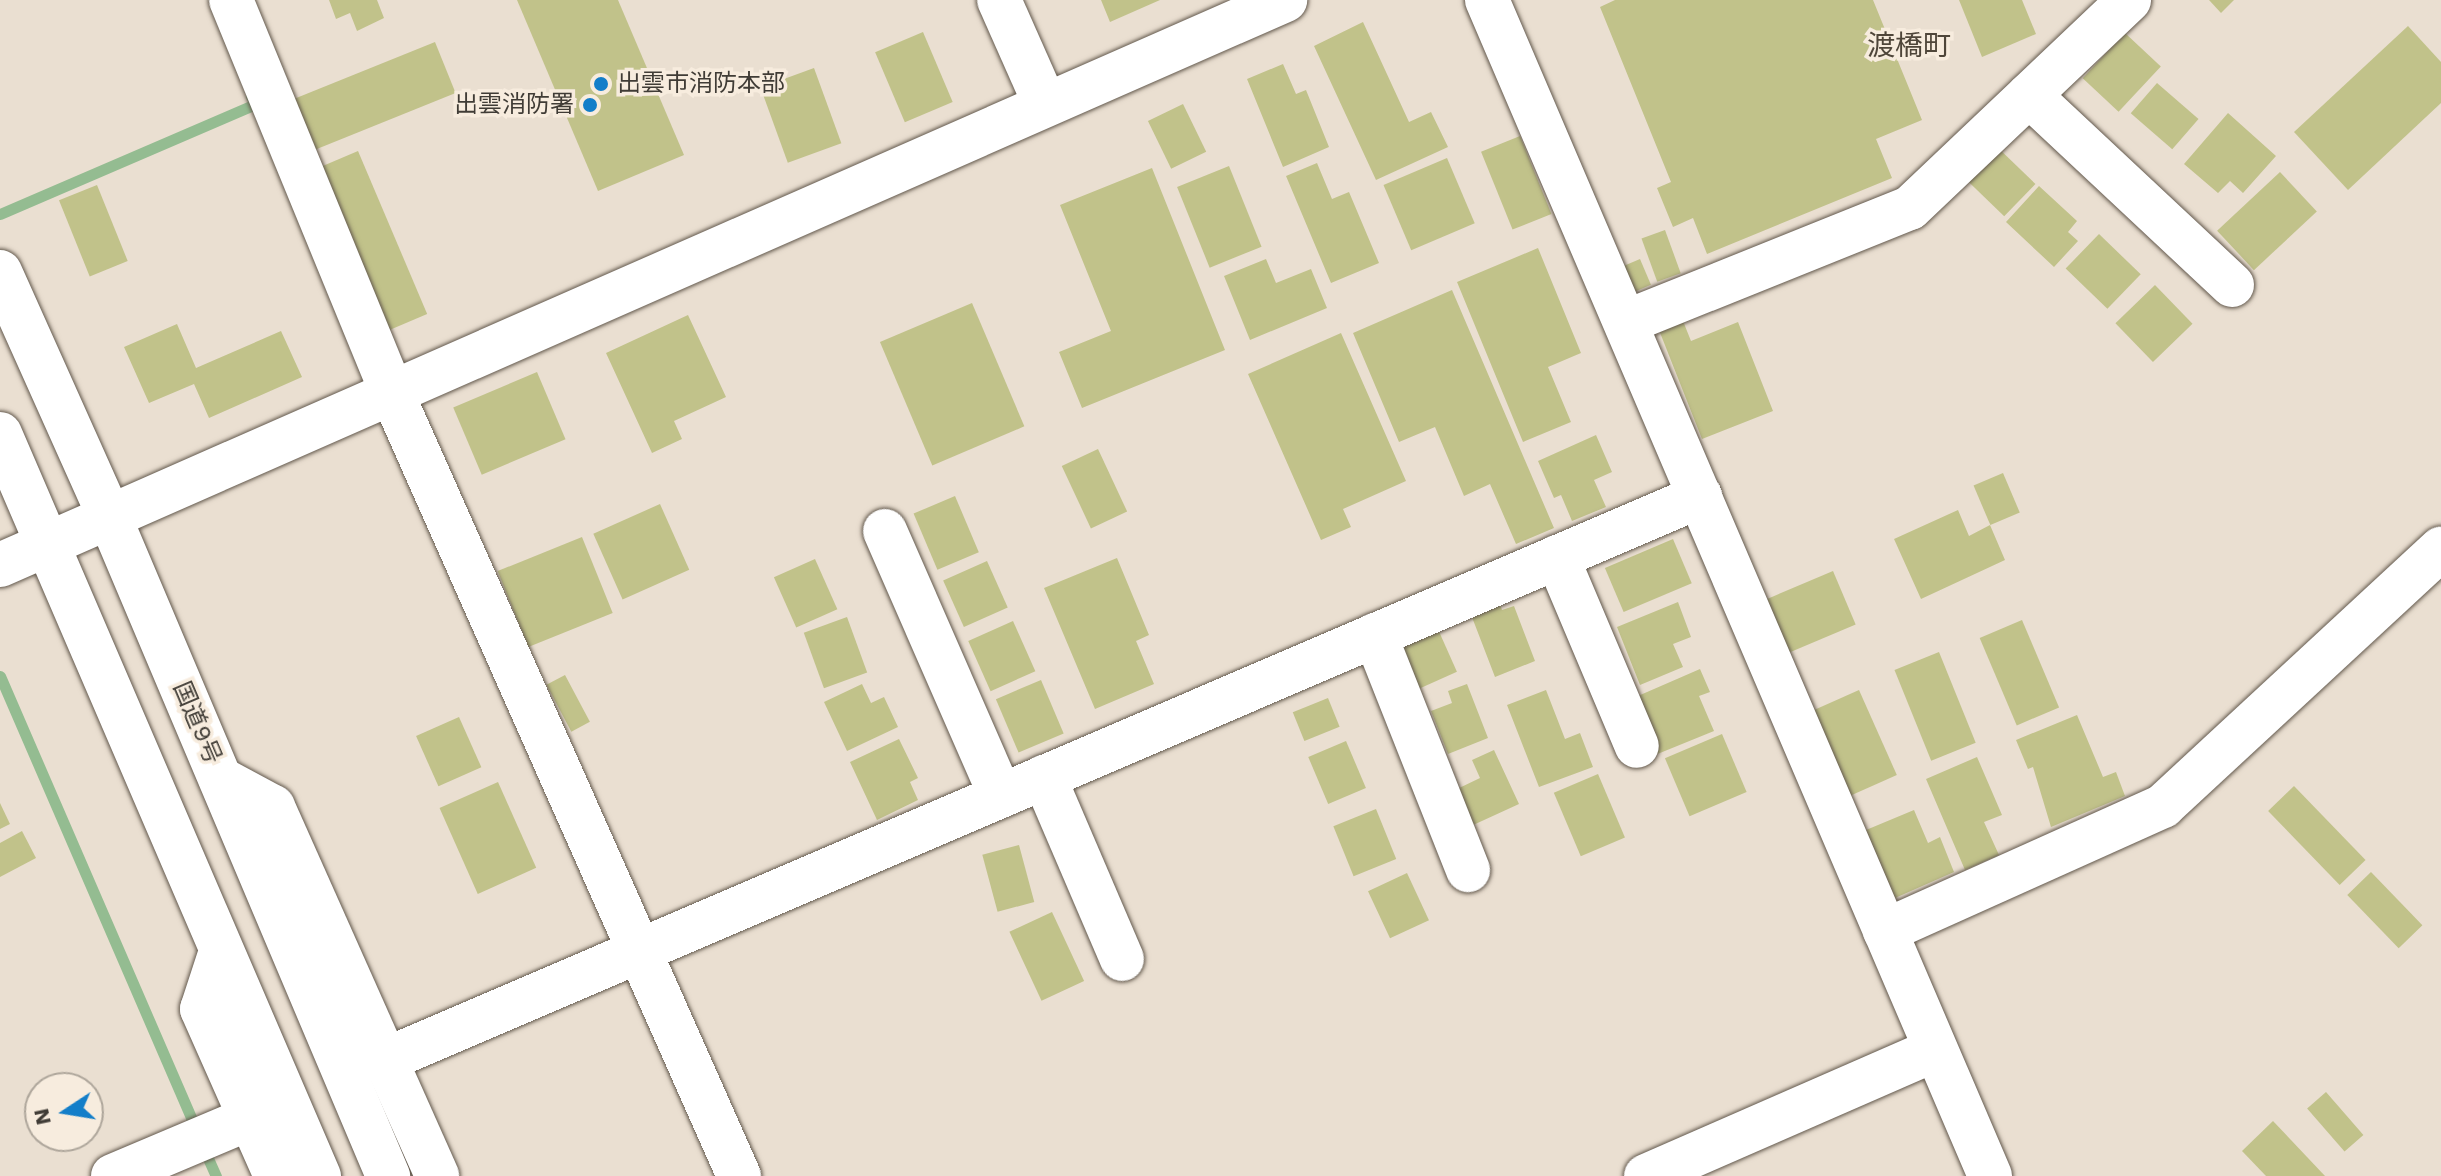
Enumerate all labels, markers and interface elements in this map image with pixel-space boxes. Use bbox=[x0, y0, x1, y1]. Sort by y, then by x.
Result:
district label: 渡橋町 bbox=[1867, 29, 1951, 63]
place label: 出雲市消防本部 bbox=[617, 70, 785, 98]
marker: 出雲市消防本部 bbox=[592, 75, 610, 93]
place label: 出雲消防署 bbox=[454, 91, 574, 119]
marker: 出雲消防署 bbox=[581, 96, 599, 114]
street label: 国道9号 bbox=[167, 677, 227, 769]
north arrow bbox=[24, 1072, 104, 1152]
text: N bbox=[28, 1106, 56, 1127]

